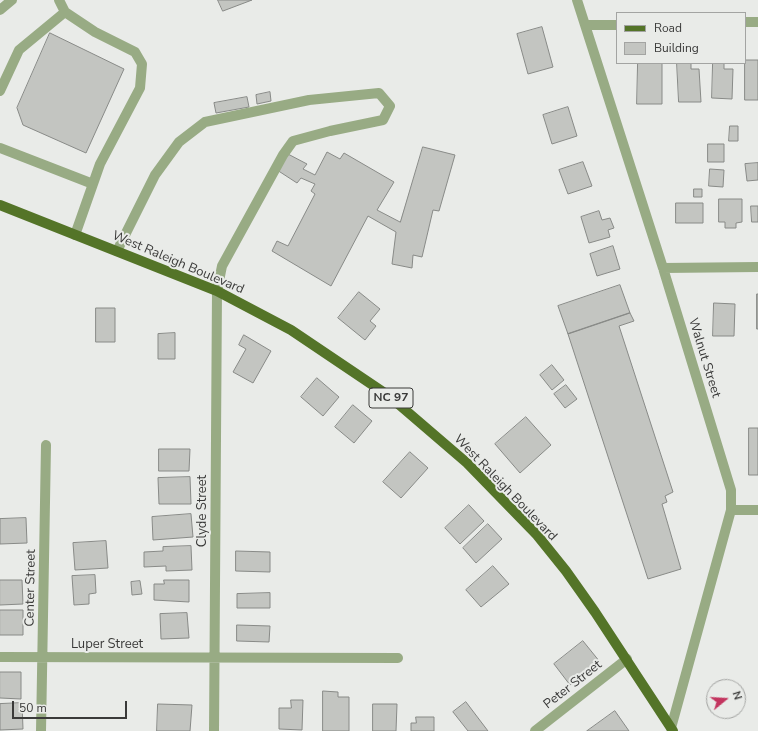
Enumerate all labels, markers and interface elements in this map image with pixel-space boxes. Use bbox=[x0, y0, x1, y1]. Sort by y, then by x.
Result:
legend bbox=[616, 12, 746, 64]
text: Road bbox=[654, 20, 682, 36]
text: Building bbox=[654, 40, 699, 56]
street label: West Raleigh Boulevard bbox=[110, 228, 246, 298]
street label: Walnut Street bbox=[685, 316, 723, 400]
road number: NC 97 bbox=[369, 388, 413, 408]
street label: West Raleigh Boulevard bbox=[450, 432, 560, 544]
street label: Clyde Street bbox=[195, 475, 211, 547]
street label: Center Street bbox=[23, 549, 39, 627]
street label: Luper Street bbox=[71, 637, 143, 653]
street label: Peter Street bbox=[541, 657, 605, 713]
north arrow bbox=[706, 679, 746, 719]
text: N bbox=[729, 689, 745, 702]
scale bar bbox=[14, 693, 129, 719]
text: 50 m bbox=[19, 700, 47, 716]

